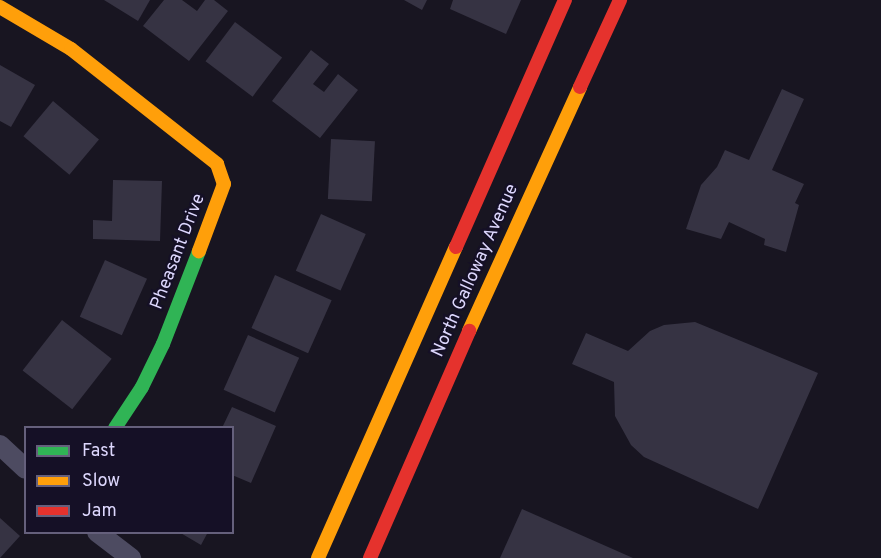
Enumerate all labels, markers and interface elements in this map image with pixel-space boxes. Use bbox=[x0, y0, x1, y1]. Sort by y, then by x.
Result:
street label: North Galloway Avenue bbox=[428, 181, 524, 361]
street label: Pheasant Drive bbox=[147, 191, 211, 313]
legend bbox=[24, 426, 234, 534]
text: Fast bbox=[82, 440, 115, 463]
text: Slow bbox=[82, 470, 120, 493]
text: Jam bbox=[82, 500, 117, 523]

